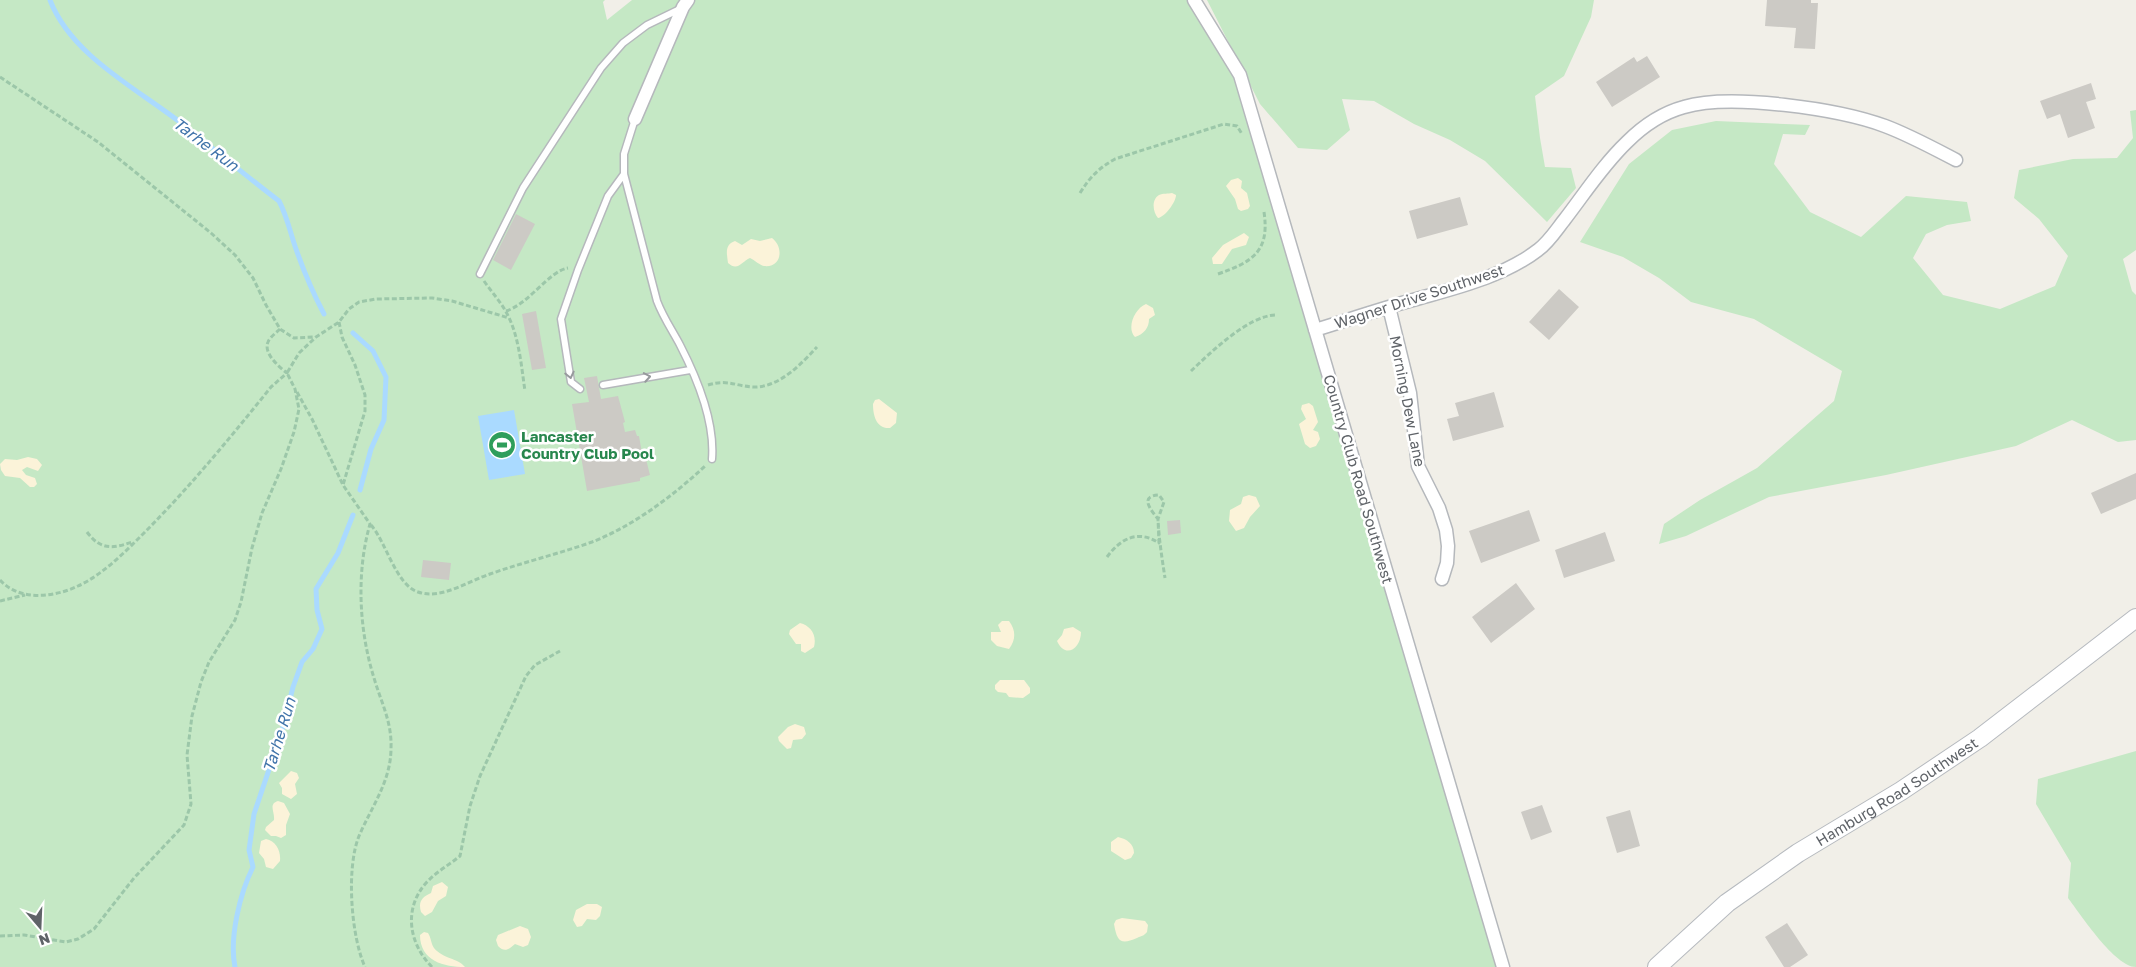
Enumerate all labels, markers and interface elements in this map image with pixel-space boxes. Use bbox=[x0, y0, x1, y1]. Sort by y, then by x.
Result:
water label: Tarhe Run bbox=[169, 113, 244, 176]
street label: Wagner Drive Southwest bbox=[1332, 260, 1506, 332]
street label: Morning Dew Lane bbox=[1386, 334, 1430, 468]
one-way arrow bbox=[564, 371, 575, 379]
street label: Country Club Road Southwest bbox=[1320, 372, 1398, 586]
one-way arrow bbox=[642, 373, 651, 383]
place label: Lancaster Country Club Pool bbox=[521, 427, 654, 462]
sports icon: Lancaster Country Club Pool bbox=[487, 430, 517, 460]
water label: Tarhe Run bbox=[258, 694, 300, 775]
street label: Hamburg Road Southwest bbox=[1812, 733, 1981, 849]
north arrow bbox=[15, 902, 65, 952]
text: N bbox=[37, 930, 52, 950]

